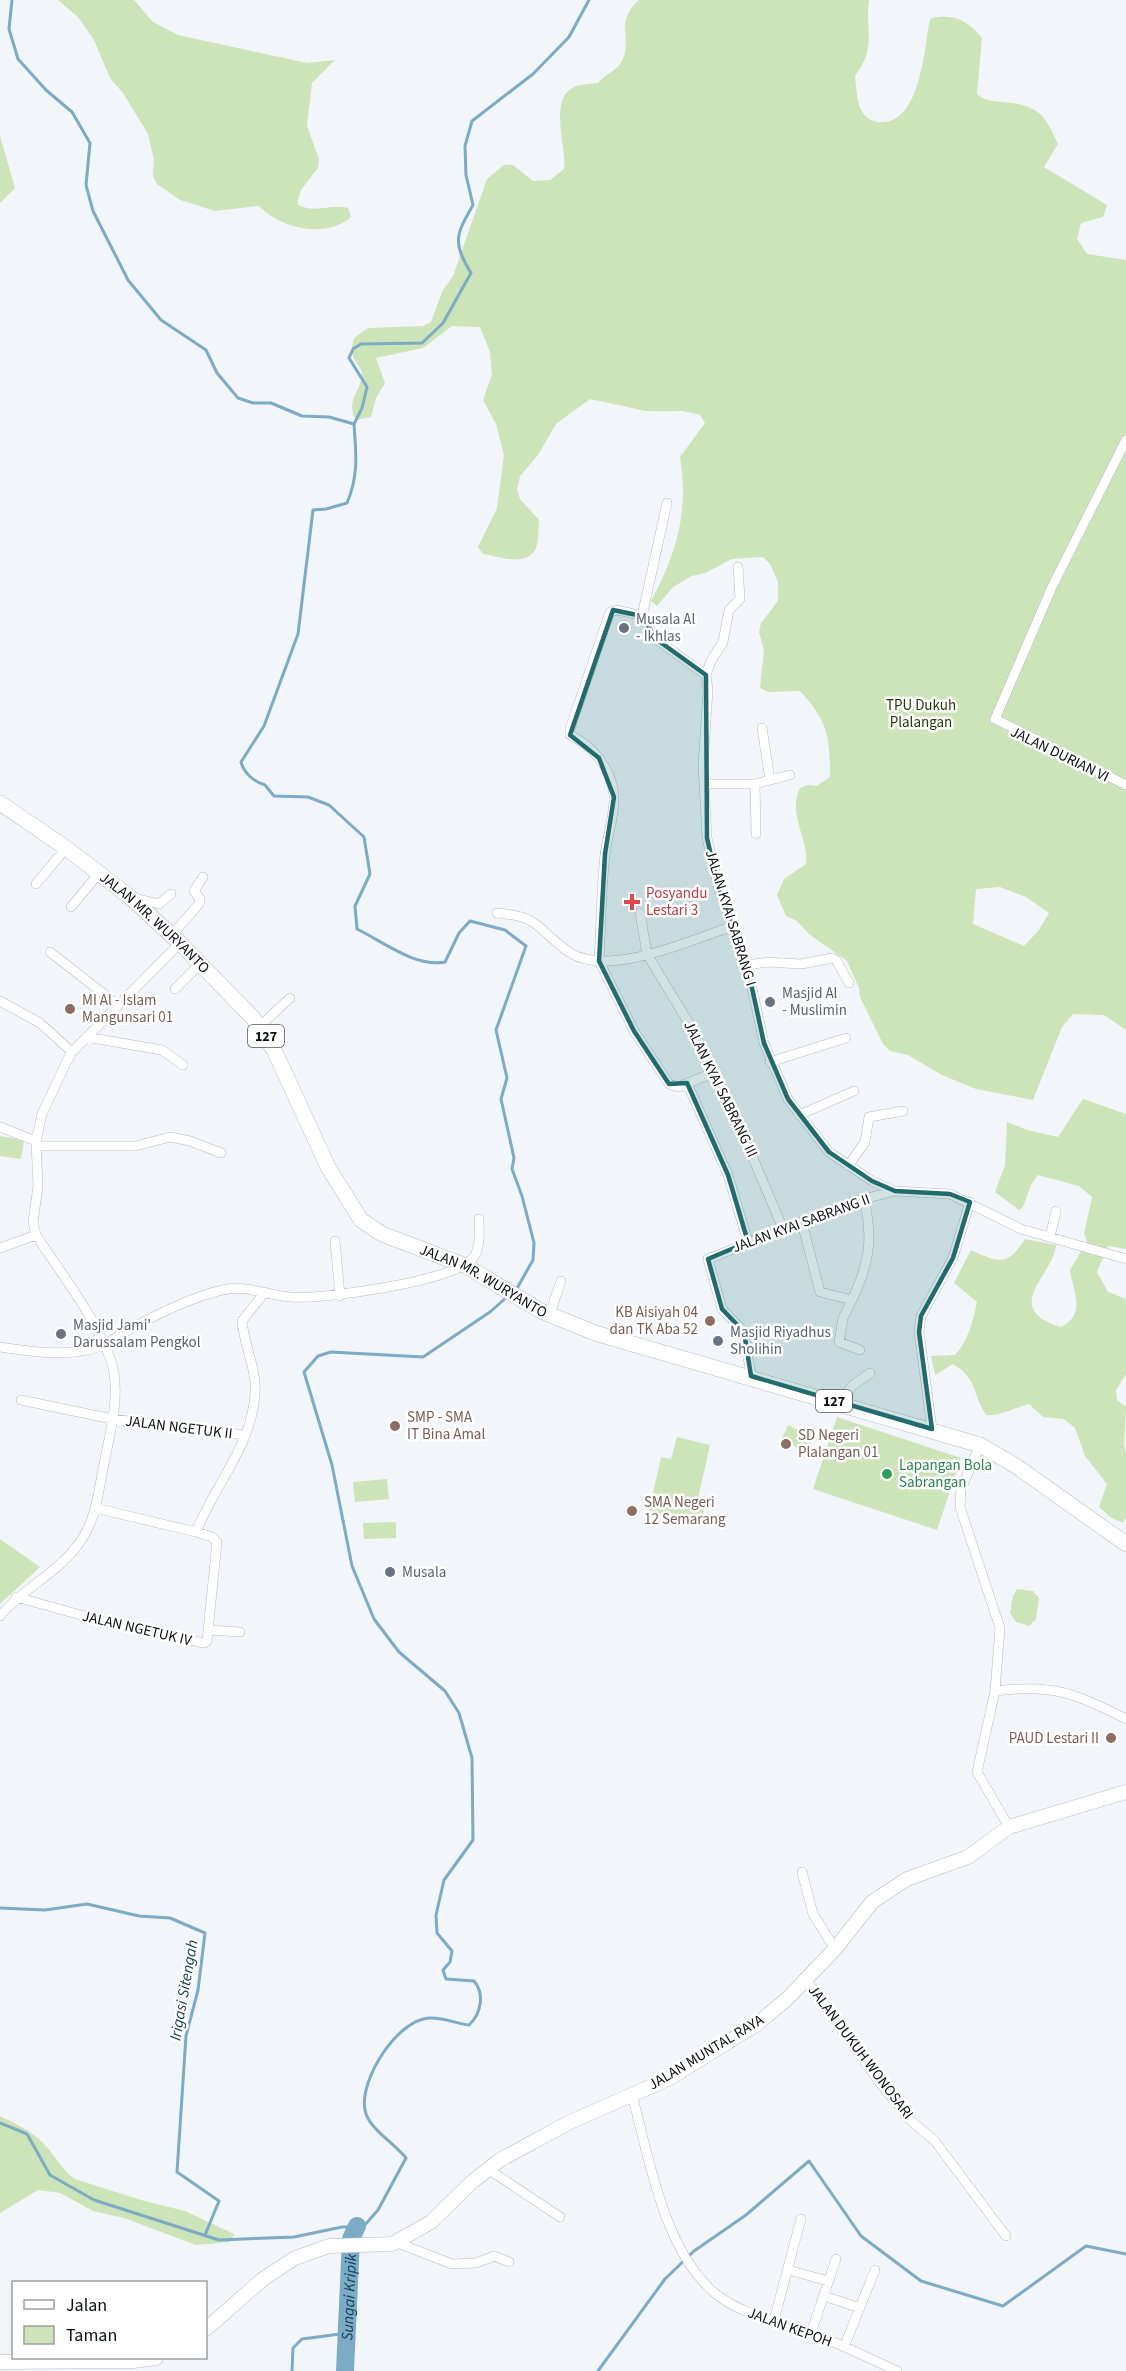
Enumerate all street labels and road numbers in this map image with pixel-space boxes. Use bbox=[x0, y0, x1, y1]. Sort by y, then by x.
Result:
street label: JALAN DURIAN VI bbox=[1007, 721, 1113, 787]
street label: JALAN KYAI SABRANG I bbox=[700, 847, 761, 989]
street label: JALAN MR. WURYANTO bbox=[95, 867, 214, 978]
street label: JALAN KYAI SABRANG III bbox=[678, 1017, 763, 1161]
road number: 127 bbox=[248, 1025, 284, 1047]
street label: JALAN KYAI SABRANG II bbox=[729, 1189, 873, 1258]
street label: JALAN MR. WURYANTO bbox=[416, 1239, 550, 1323]
road number: 127 bbox=[816, 1390, 852, 1412]
street label: JALAN NGETUK II bbox=[124, 1411, 234, 1444]
street label: JALAN NGETUK IV bbox=[80, 1606, 194, 1651]
street label: JALAN DUKUH WONOSARI bbox=[803, 1981, 918, 2124]
street label: JALAN MUNTAL RAYA bbox=[645, 2009, 769, 2095]
street label: JALAN KEPOH bbox=[745, 2302, 835, 2352]

